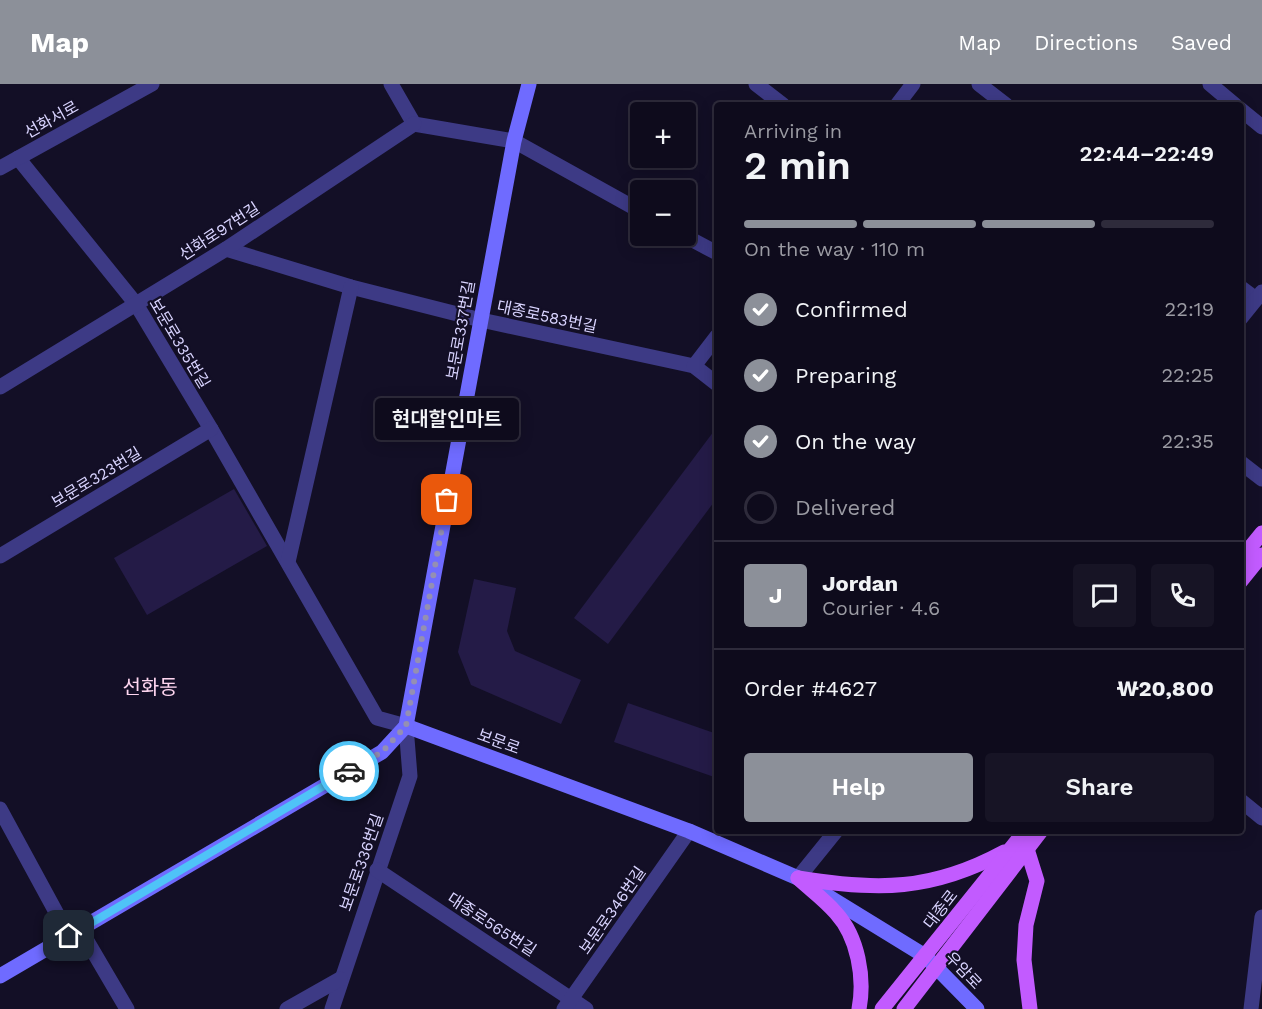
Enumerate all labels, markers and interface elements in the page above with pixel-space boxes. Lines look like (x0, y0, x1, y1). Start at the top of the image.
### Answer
text: Map (30, 26, 89, 59)
text: Map (958, 30, 1001, 55)
text: Directions (1034, 30, 1138, 55)
text: Saved (1171, 30, 1232, 55)
street label: 선화서로 (21, 97, 82, 142)
map controls (630, 102, 696, 246)
button: + (630, 102, 696, 168)
text: Arriving in (744, 119, 842, 143)
text: 22:44–22:49 (1079, 141, 1214, 166)
text: 2 min (744, 143, 851, 188)
button: − (630, 180, 696, 246)
street label: 선화로97번길 (175, 198, 263, 264)
text: On the way · 110 m (744, 237, 925, 261)
street label: 보문로337번길 (442, 279, 479, 381)
icon: check (744, 293, 777, 326)
street label: 보문로335번길 (145, 295, 214, 392)
street label: 대종로583번길 (495, 297, 599, 336)
text: Confirmed (795, 297, 908, 322)
text: 22:19 (1165, 297, 1214, 321)
icon: check (744, 359, 777, 392)
text: Preparing (795, 363, 896, 388)
text: 22:25 (1161, 363, 1214, 387)
callout: 현대할인마트 (375, 398, 519, 440)
text: 현대할인마트 (392, 407, 502, 431)
icon: check (744, 425, 777, 458)
text: On the way (795, 429, 916, 454)
text: 22:35 (1161, 429, 1214, 453)
street label: 보문로323번길 (48, 443, 145, 512)
pin (421, 474, 472, 525)
icon: bag (430, 483, 463, 516)
text: Delivered (795, 495, 895, 520)
button: chat (1073, 564, 1136, 627)
button: phone (1151, 564, 1214, 627)
text: Jordan (822, 571, 898, 596)
text: J (769, 583, 782, 608)
text: Courier · 4.6 (822, 596, 940, 620)
district label: 선화동 (122, 675, 178, 699)
text: Order #4627 (744, 676, 877, 701)
text: ₩20,800 (1116, 676, 1214, 701)
street label: 보문로 (475, 725, 523, 758)
courier (319, 741, 379, 801)
button: Help (744, 753, 973, 822)
button: Share (985, 753, 1214, 822)
icon: car (333, 755, 366, 788)
street label: 보문로336번길 (336, 811, 387, 913)
street label: 보문로346번길 (575, 863, 650, 958)
street label: 대종로 (919, 886, 962, 933)
street label: 대종로565번길 (444, 889, 540, 960)
pin (43, 910, 94, 961)
icon: home (52, 919, 85, 952)
street label: 우암로 (941, 948, 986, 993)

